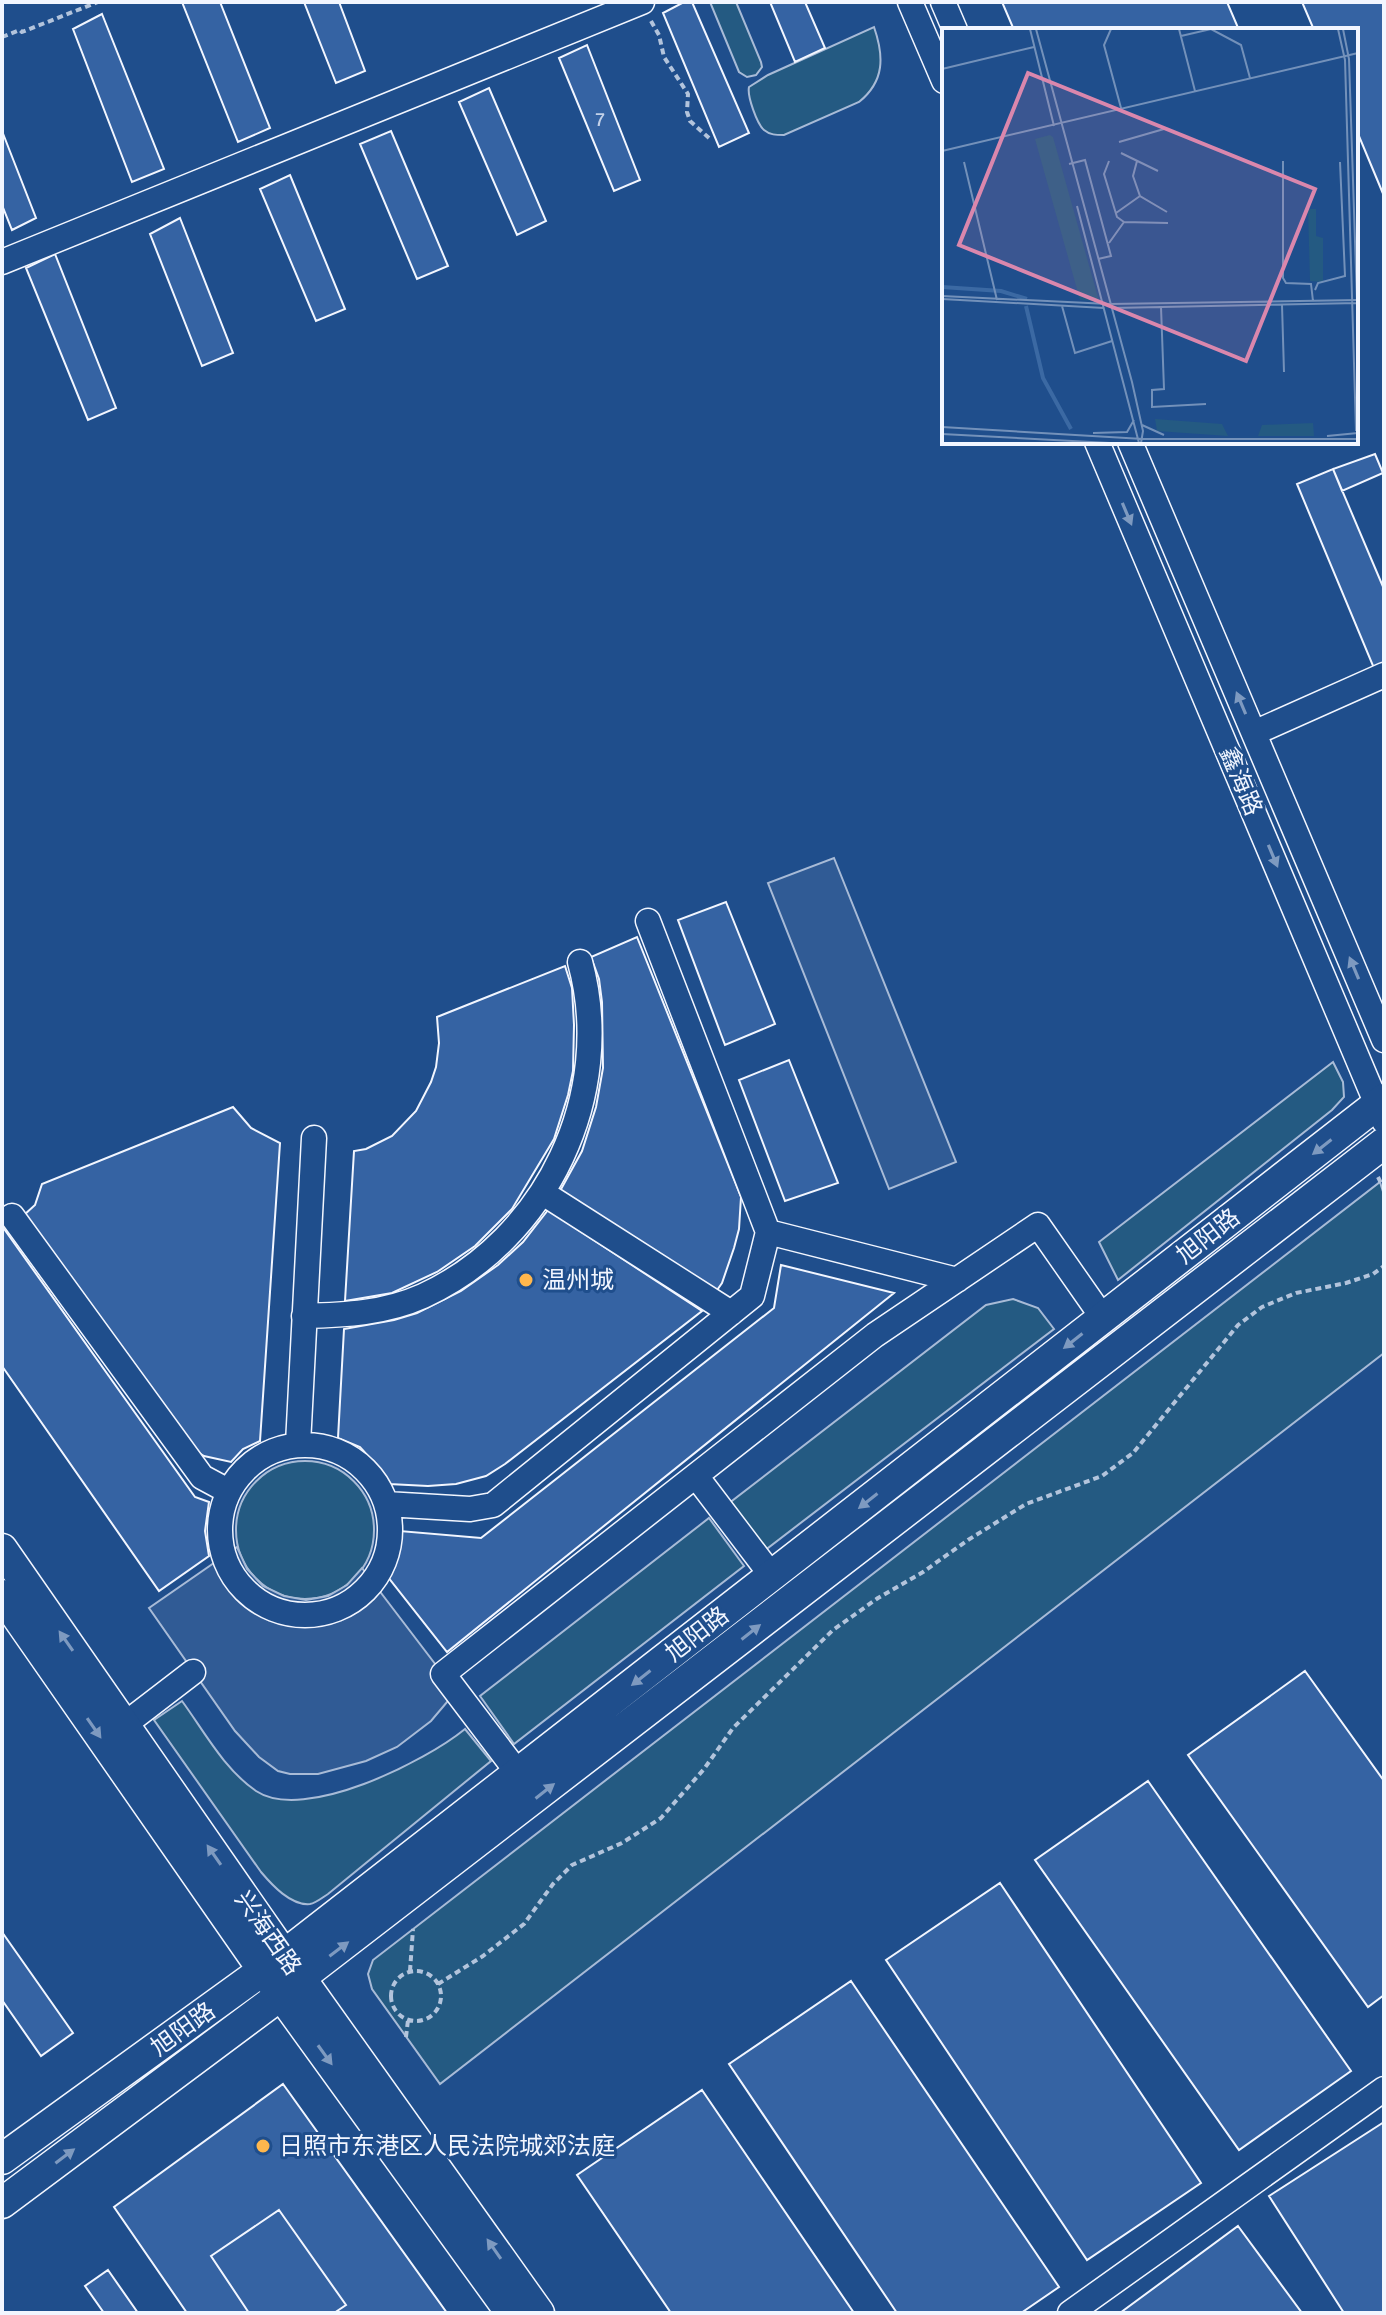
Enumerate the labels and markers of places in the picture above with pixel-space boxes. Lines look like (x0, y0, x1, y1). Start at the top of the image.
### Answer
place label: 温州城 (542, 1265, 614, 1295)
marker: 温州城 (517, 1271, 535, 1289)
place label: 日照市东港区人民法院城郊法庭 (279, 2131, 615, 2161)
marker: 日照市东港区人民法院城郊法庭 (254, 2137, 272, 2155)

